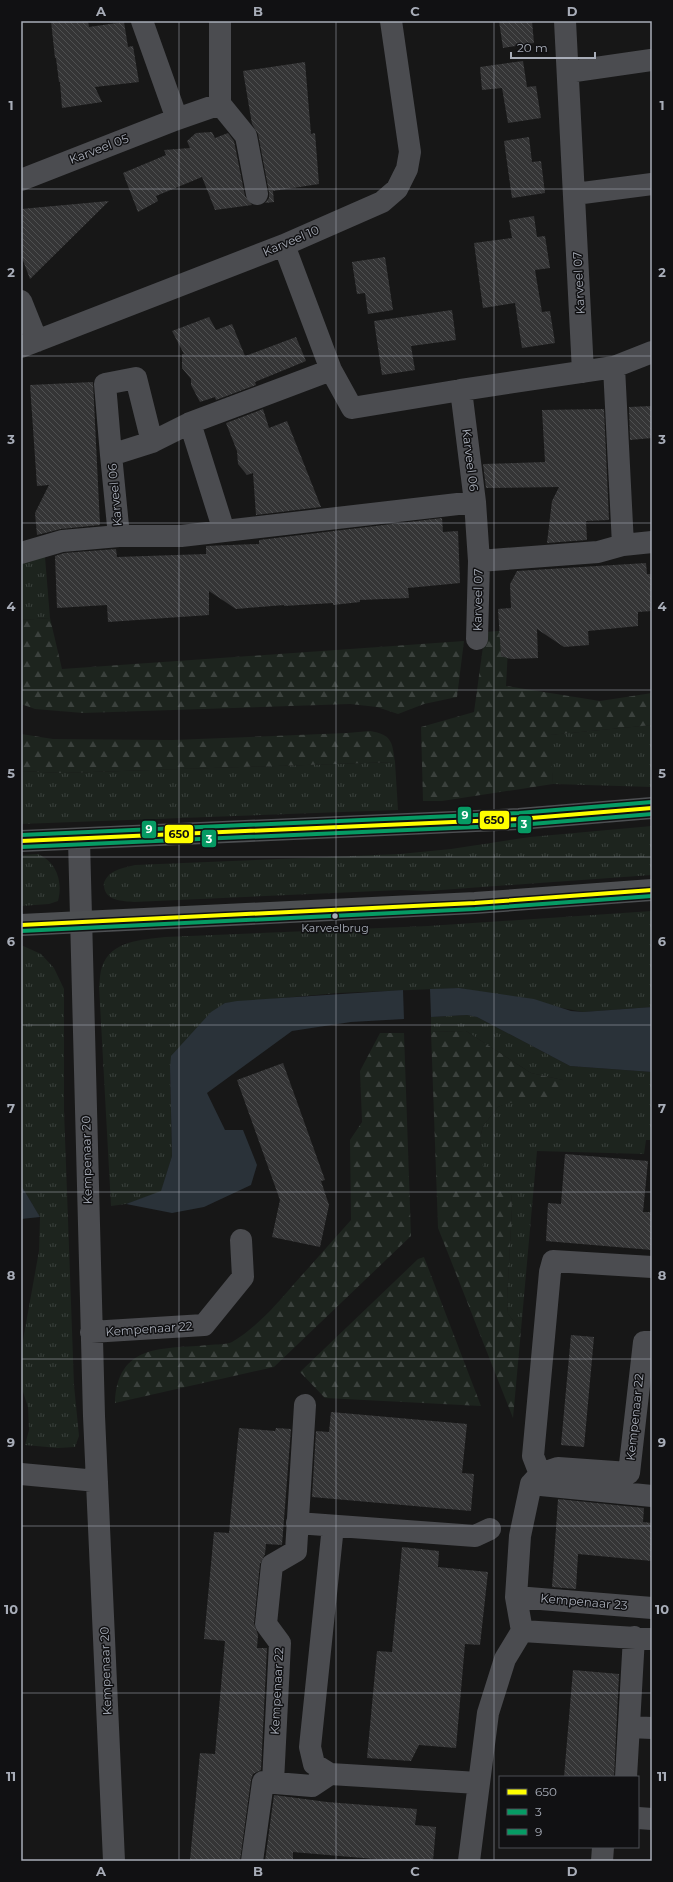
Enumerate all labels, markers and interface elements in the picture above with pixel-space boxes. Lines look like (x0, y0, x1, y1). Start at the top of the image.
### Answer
text: A (95, 3, 107, 19)
text: B (253, 3, 263, 19)
text: C (410, 3, 420, 19)
text: D (567, 3, 578, 19)
scale bar (511, 34, 595, 60)
text: 20 m (517, 40, 548, 55)
text: 1 (8, 97, 14, 113)
text: 1 (659, 97, 665, 113)
street label: Karveel 05 (67, 130, 131, 167)
street label: Karveel 10 (260, 222, 321, 259)
street label: Karveel 07 (569, 251, 588, 315)
text: 2 (7, 264, 15, 280)
text: 2 (658, 264, 666, 280)
street label: Karveel 06 (459, 428, 482, 492)
text: 3 (6, 431, 15, 447)
text: 3 (657, 431, 666, 447)
street label: Karveel 06 (104, 463, 125, 527)
street label: Karveel 07 (469, 569, 486, 631)
text: 4 (7, 598, 16, 614)
text: 4 (658, 598, 667, 614)
text: 5 (7, 765, 15, 781)
text: 5 (658, 765, 666, 781)
line badge: 9 (457, 806, 472, 825)
text: 9 (461, 808, 469, 822)
line badge: 650 (479, 810, 510, 830)
text: 650 (483, 813, 505, 827)
line badge: 3 (517, 815, 532, 834)
text: 3 (520, 817, 528, 831)
line badge: 9 (141, 820, 157, 839)
text: 9 (145, 822, 153, 836)
line badge: 650 (164, 824, 194, 844)
text: 650 (168, 827, 190, 841)
line badge: 3 (201, 829, 217, 848)
text: 3 (205, 832, 213, 846)
marker: Karveelbrug (330, 911, 340, 921)
place label: Karveelbrug (301, 921, 369, 935)
text: 6 (7, 933, 16, 949)
text: 6 (658, 933, 667, 949)
text: 7 (7, 1100, 15, 1116)
text: 7 (658, 1100, 666, 1116)
street label: Kempenaar 20 (78, 1116, 95, 1204)
text: 8 (7, 1267, 16, 1283)
text: 8 (658, 1267, 667, 1283)
street label: Kempenaar 22 (105, 1318, 193, 1339)
street label: Kempenaar 22 (622, 1372, 647, 1461)
text: 9 (7, 1434, 15, 1450)
text: 9 (658, 1434, 666, 1450)
street label: Kempenaar 23 (540, 1590, 628, 1613)
text: 10 (4, 1601, 18, 1617)
text: 10 (655, 1601, 669, 1617)
street label: Kempenaar 20 (96, 1626, 115, 1716)
street label: Kempenaar 22 (267, 1647, 286, 1735)
text: 11 (6, 1768, 16, 1784)
text: 11 (657, 1768, 667, 1784)
legend (499, 1776, 639, 1848)
text: 650 (535, 1784, 557, 1799)
text: 3 (535, 1804, 542, 1819)
text: 9 (535, 1824, 542, 1839)
text: A (95, 1863, 107, 1879)
text: B (253, 1863, 263, 1879)
text: C (410, 1863, 420, 1879)
text: D (567, 1863, 578, 1879)

